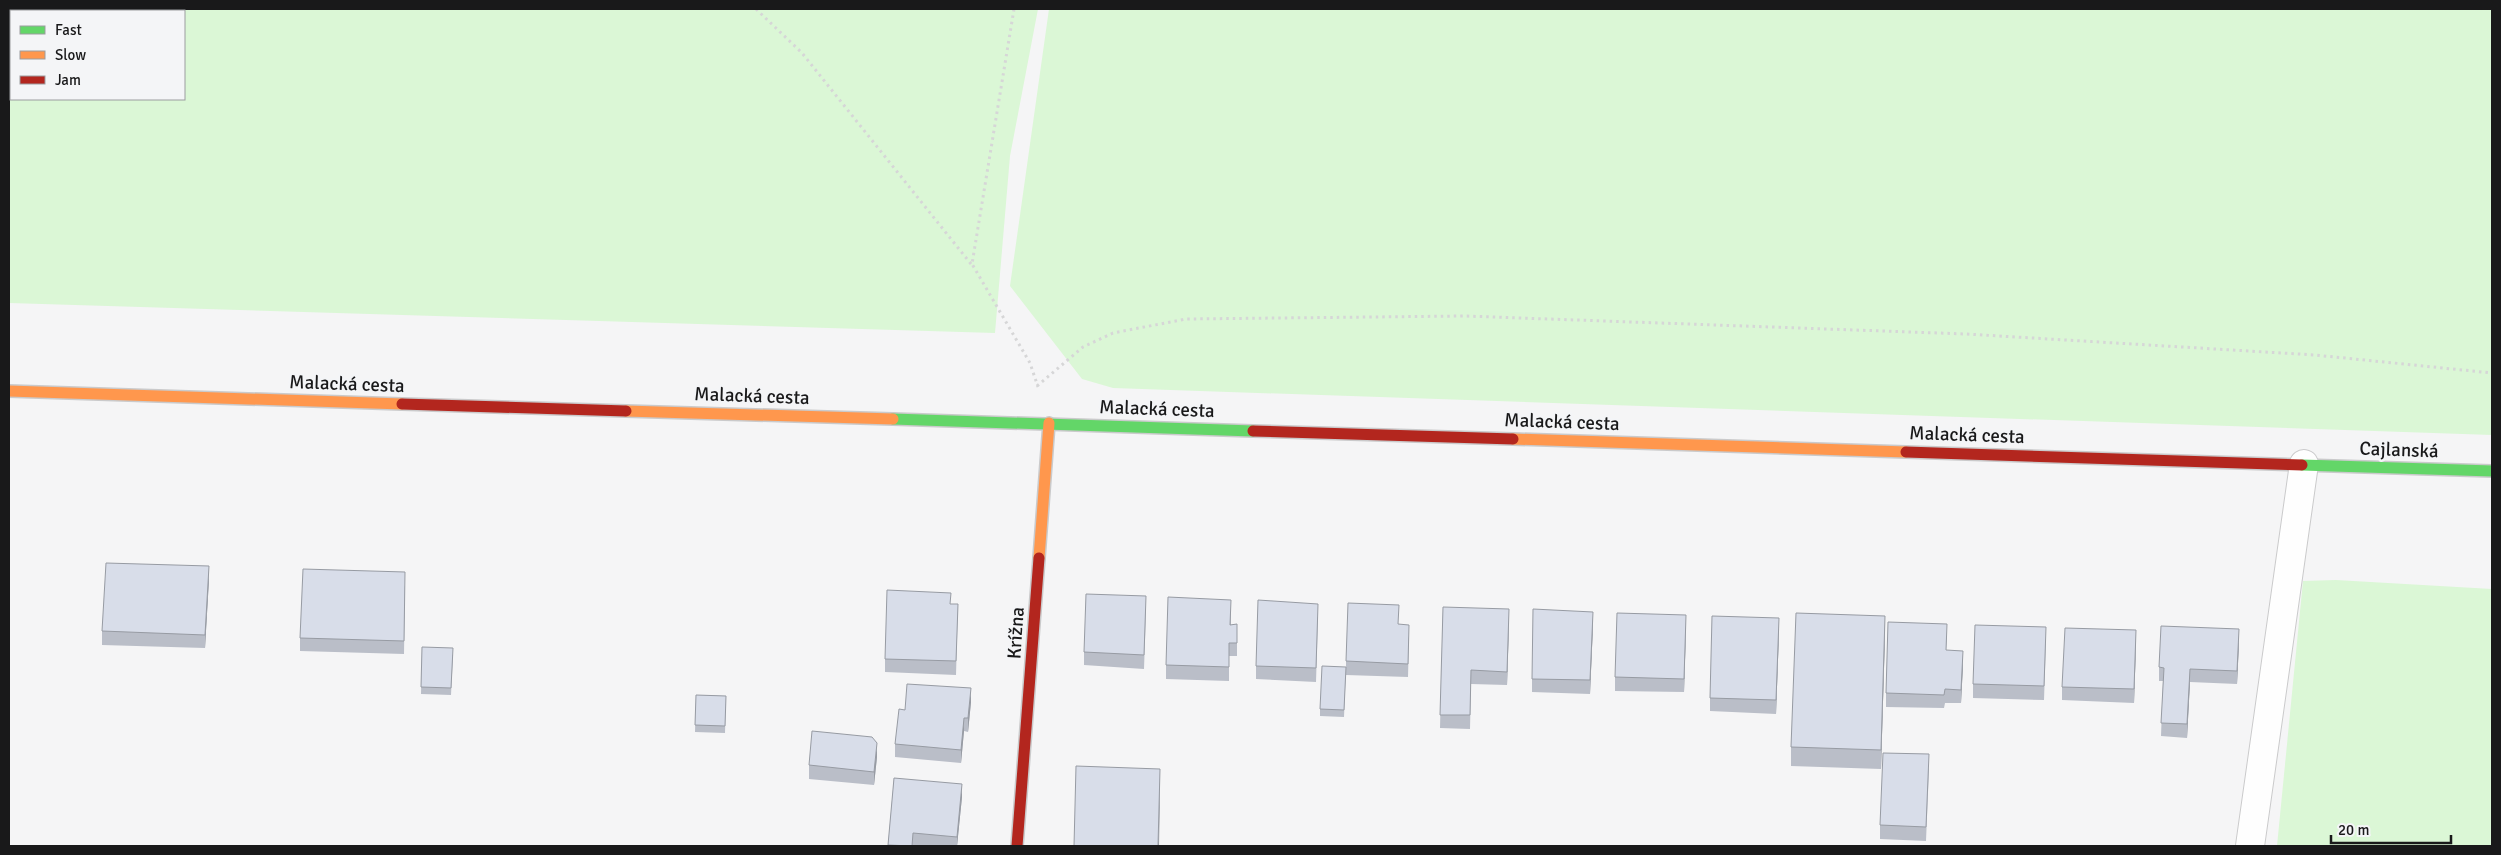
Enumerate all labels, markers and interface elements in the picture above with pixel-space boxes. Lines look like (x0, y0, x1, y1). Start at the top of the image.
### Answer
legend (10, 10, 185, 100)
text: Fast (55, 21, 82, 39)
text: Slow (55, 46, 86, 64)
text: Jam (55, 71, 81, 89)
street label: Malacká cesta (289, 370, 405, 398)
street label: Malacká cesta (694, 382, 810, 410)
street label: Malacká cesta (1099, 395, 1215, 423)
street label: Malacká cesta (1504, 408, 1620, 436)
street label: Malacká cesta (1909, 421, 2025, 449)
street label: Cajlanská (2359, 437, 2439, 463)
street label: Krížna (1002, 606, 1030, 660)
scale bar (2331, 812, 2451, 844)
text: 20 m (2338, 821, 2369, 839)

